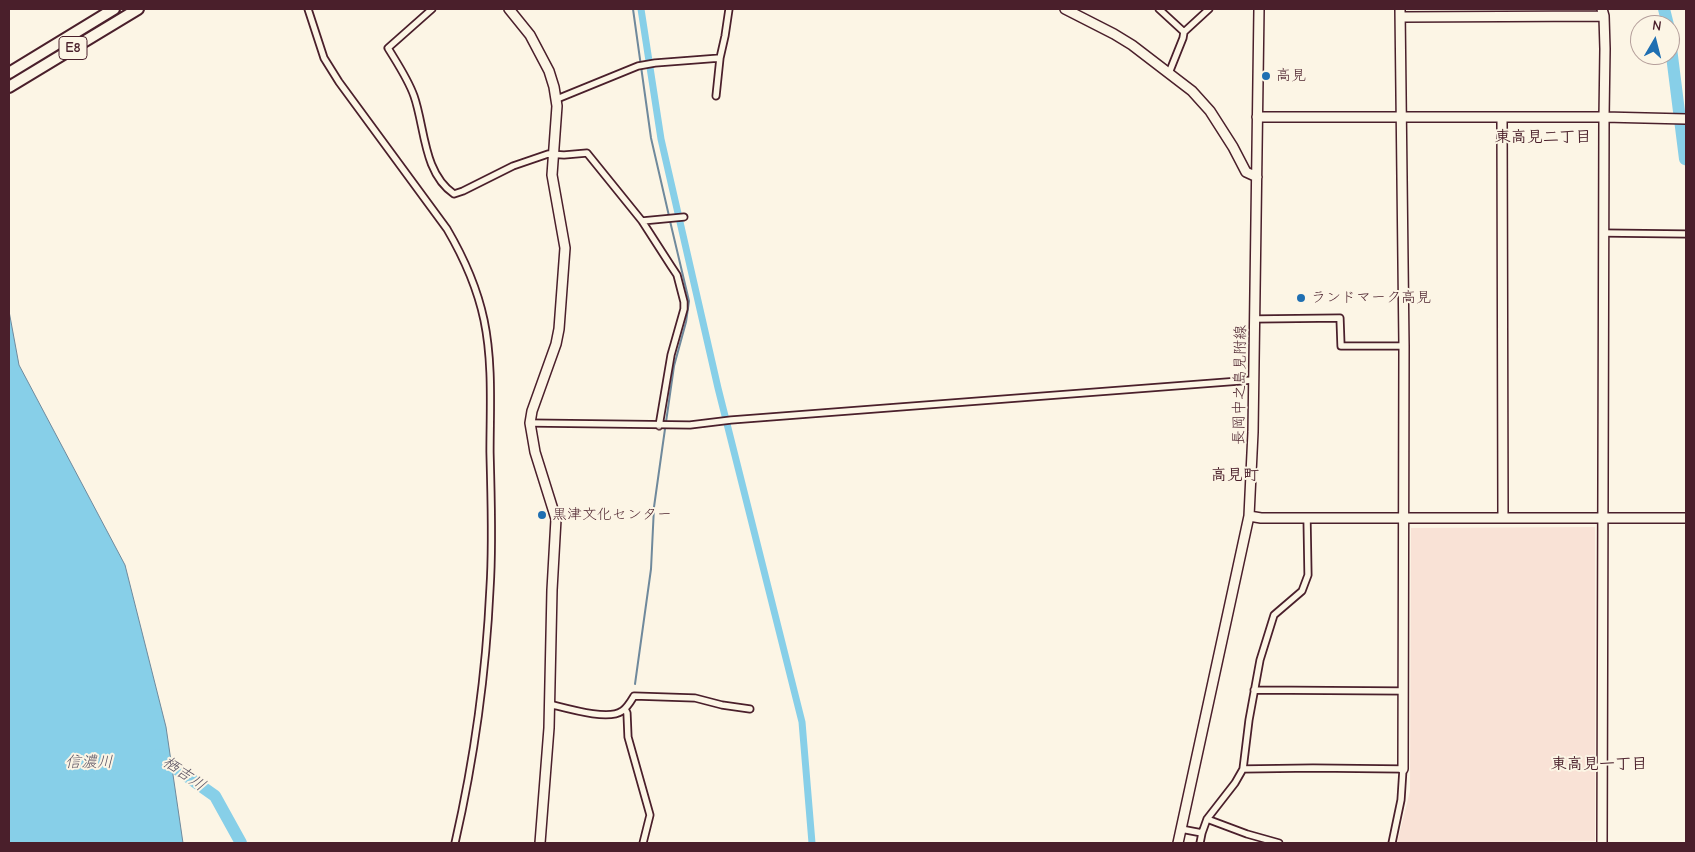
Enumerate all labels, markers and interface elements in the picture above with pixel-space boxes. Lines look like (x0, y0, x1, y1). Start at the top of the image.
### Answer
north arrow (1630, 15, 1680, 65)
text: N (1651, 17, 1663, 35)
road number: E8 (59, 36, 87, 59)
place label: 高見 (1276, 67, 1306, 85)
marker: 高見 (1260, 70, 1272, 82)
district label: 東高見二丁目 (1495, 127, 1591, 147)
place label: ランドマーク高見 (1311, 289, 1431, 307)
marker: ランドマーク高見 (1295, 292, 1307, 304)
street label: 長岡中之島見附線 (1230, 325, 1250, 445)
district label: 高見町 (1211, 465, 1259, 485)
place label: 黒津文化センター (552, 506, 672, 524)
marker: 黒津文化センター (536, 509, 548, 521)
water label: 信濃川 (65, 752, 113, 772)
water label: 栖吉川 (159, 752, 209, 796)
district label: 東高見一丁目 (1551, 754, 1647, 774)

